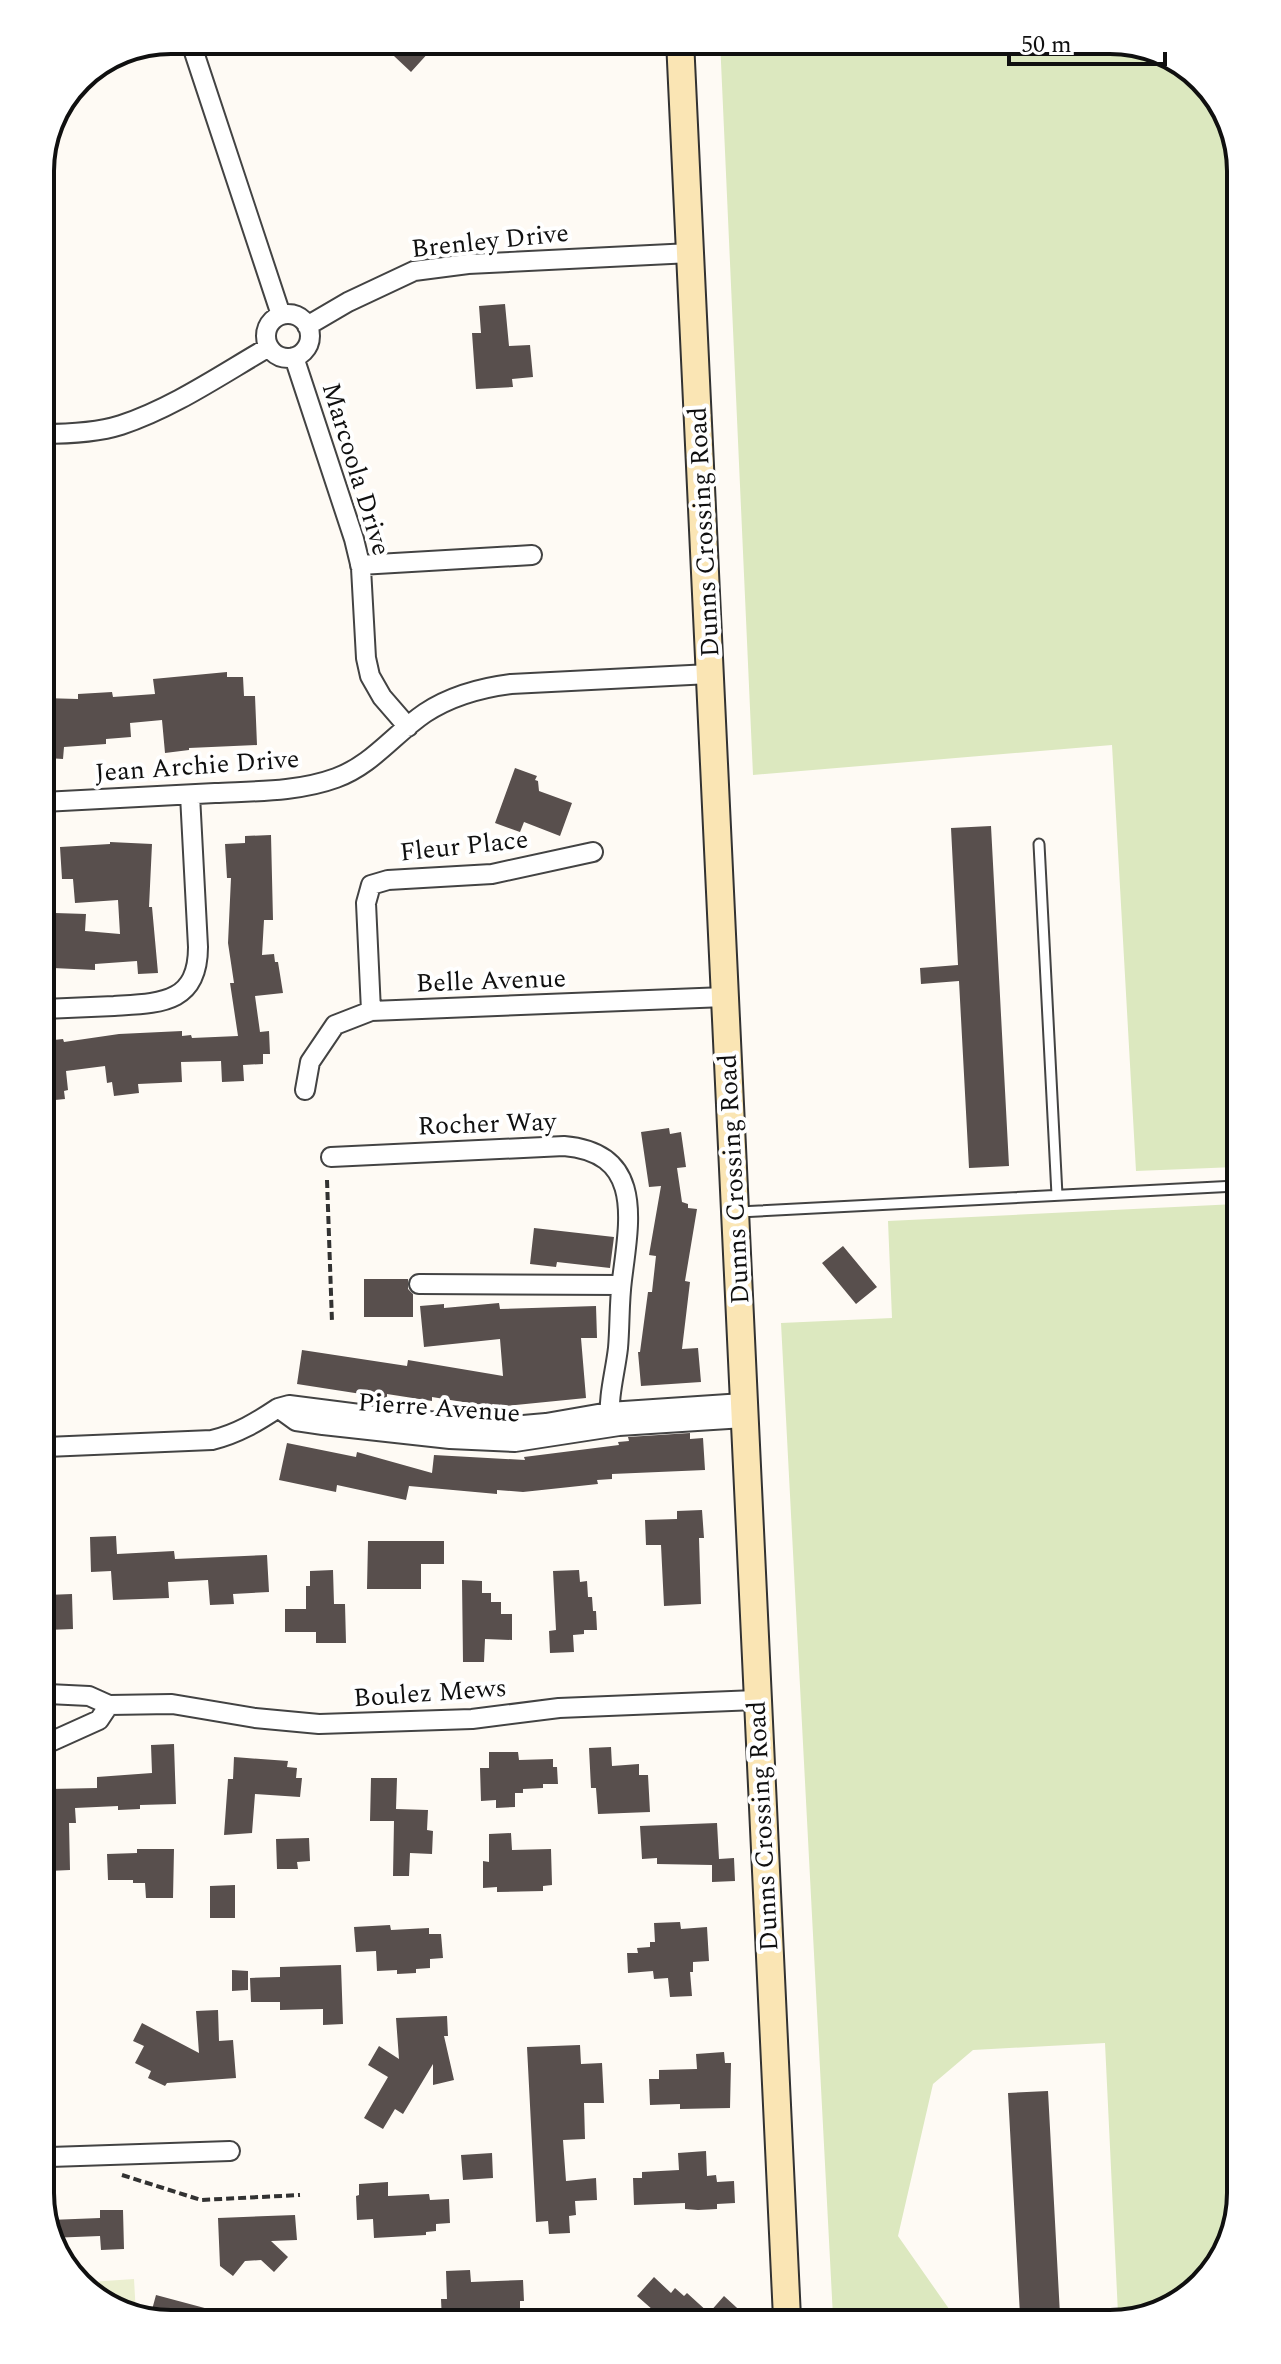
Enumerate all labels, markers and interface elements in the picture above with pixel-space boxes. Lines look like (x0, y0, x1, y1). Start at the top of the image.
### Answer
scale bar (1009, 16, 1165, 66)
text: 50 m (1021, 27, 1072, 63)
street label: Brenley Drive (409, 213, 571, 269)
street label: Marcoola Drive (311, 377, 401, 561)
street label: Dunns Crossing Road (677, 406, 731, 658)
street label: Jean Archie Drive (93, 739, 301, 793)
street label: Fleur Place (398, 819, 530, 873)
street label: Belle Avenue (415, 958, 567, 1004)
street label: Dunns Crossing Road (707, 1053, 761, 1305)
street label: Rocher Way (417, 1102, 558, 1146)
street label: Pierre Avenue (356, 1382, 522, 1434)
street label: Boulez Mews (352, 1668, 508, 1718)
street label: Dunns Crossing Road (736, 1700, 790, 1952)

